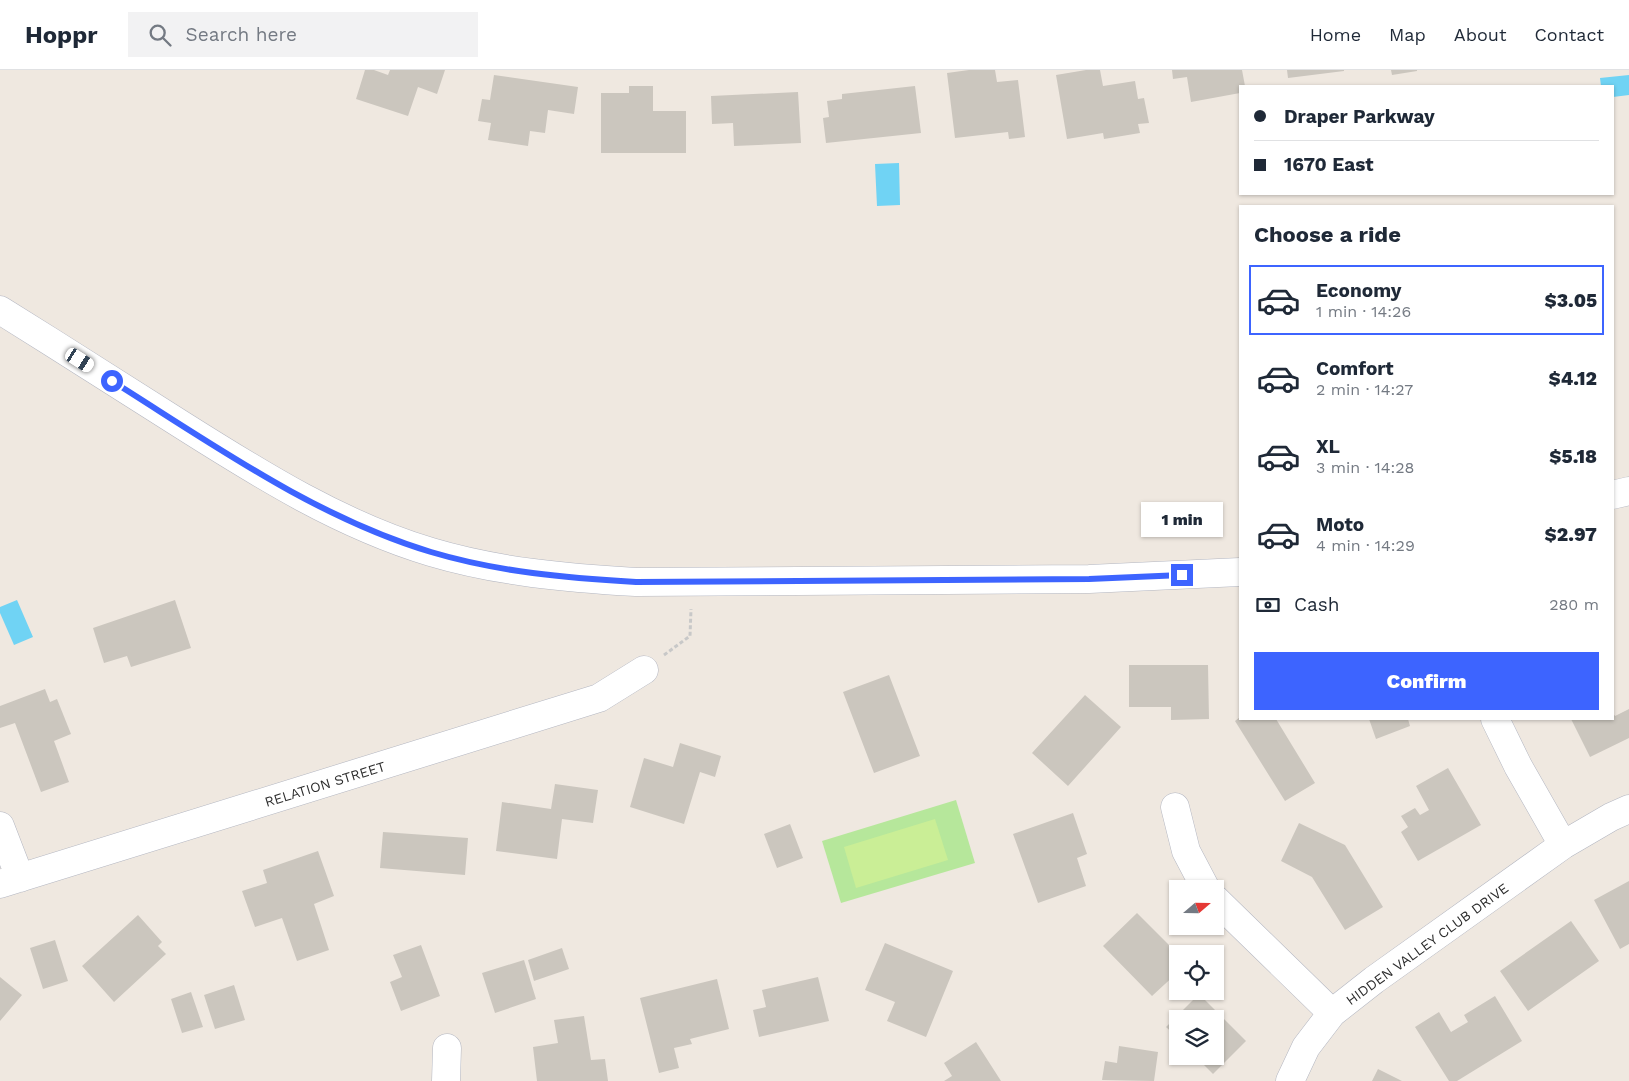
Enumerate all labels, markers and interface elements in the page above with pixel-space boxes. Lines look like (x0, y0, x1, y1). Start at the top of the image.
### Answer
search box (128, 12, 478, 57)
text: Hoppr (25, 21, 98, 49)
icon: search (146, 21, 174, 49)
text: Search here (186, 23, 297, 46)
text: Home (1310, 24, 1361, 45)
text: Map (1389, 24, 1426, 45)
text: About (1454, 24, 1506, 45)
text: Contact (1534, 24, 1604, 45)
text: Draper Parkway (1284, 105, 1435, 128)
text: 1670 East (1284, 153, 1374, 176)
text: Choose a ride (1254, 222, 1401, 247)
icon: car (1256, 278, 1301, 323)
text: Economy (1316, 279, 1401, 302)
text: $3.05 (1544, 289, 1597, 312)
text: 1 min · 14:26 (1316, 302, 1411, 321)
car (63, 346, 96, 374)
icon: car (1256, 356, 1301, 401)
text: Comfort (1316, 357, 1394, 380)
text: $4.12 (1548, 367, 1597, 390)
route start (101, 370, 123, 392)
text: 2 min · 14:27 (1316, 380, 1413, 399)
icon: car (1256, 434, 1301, 479)
text: XL (1316, 435, 1340, 458)
text: $5.18 (1549, 445, 1597, 468)
text: 3 min · 14:28 (1316, 458, 1414, 477)
callout: 1 min (1141, 502, 1223, 538)
text: 1 min (1161, 510, 1203, 529)
icon: car (1256, 512, 1301, 557)
text: Moto (1316, 513, 1364, 536)
text: $2.97 (1545, 523, 1597, 546)
text: 4 min · 14:29 (1316, 536, 1415, 555)
route end (1171, 564, 1193, 586)
icon: cash (1254, 591, 1282, 619)
text: Cash (1294, 593, 1340, 616)
text: 280 m (1549, 595, 1599, 614)
button: Confirm (1254, 652, 1599, 710)
street label: RELATION STREET (263, 758, 388, 810)
north arrow (1169, 880, 1224, 935)
map controls (1169, 880, 1224, 1065)
street label: HIDDEN VALLEY CLUB DRIVE (1343, 880, 1511, 1008)
button: locate (1169, 945, 1224, 1000)
button: layers (1169, 1010, 1224, 1065)

